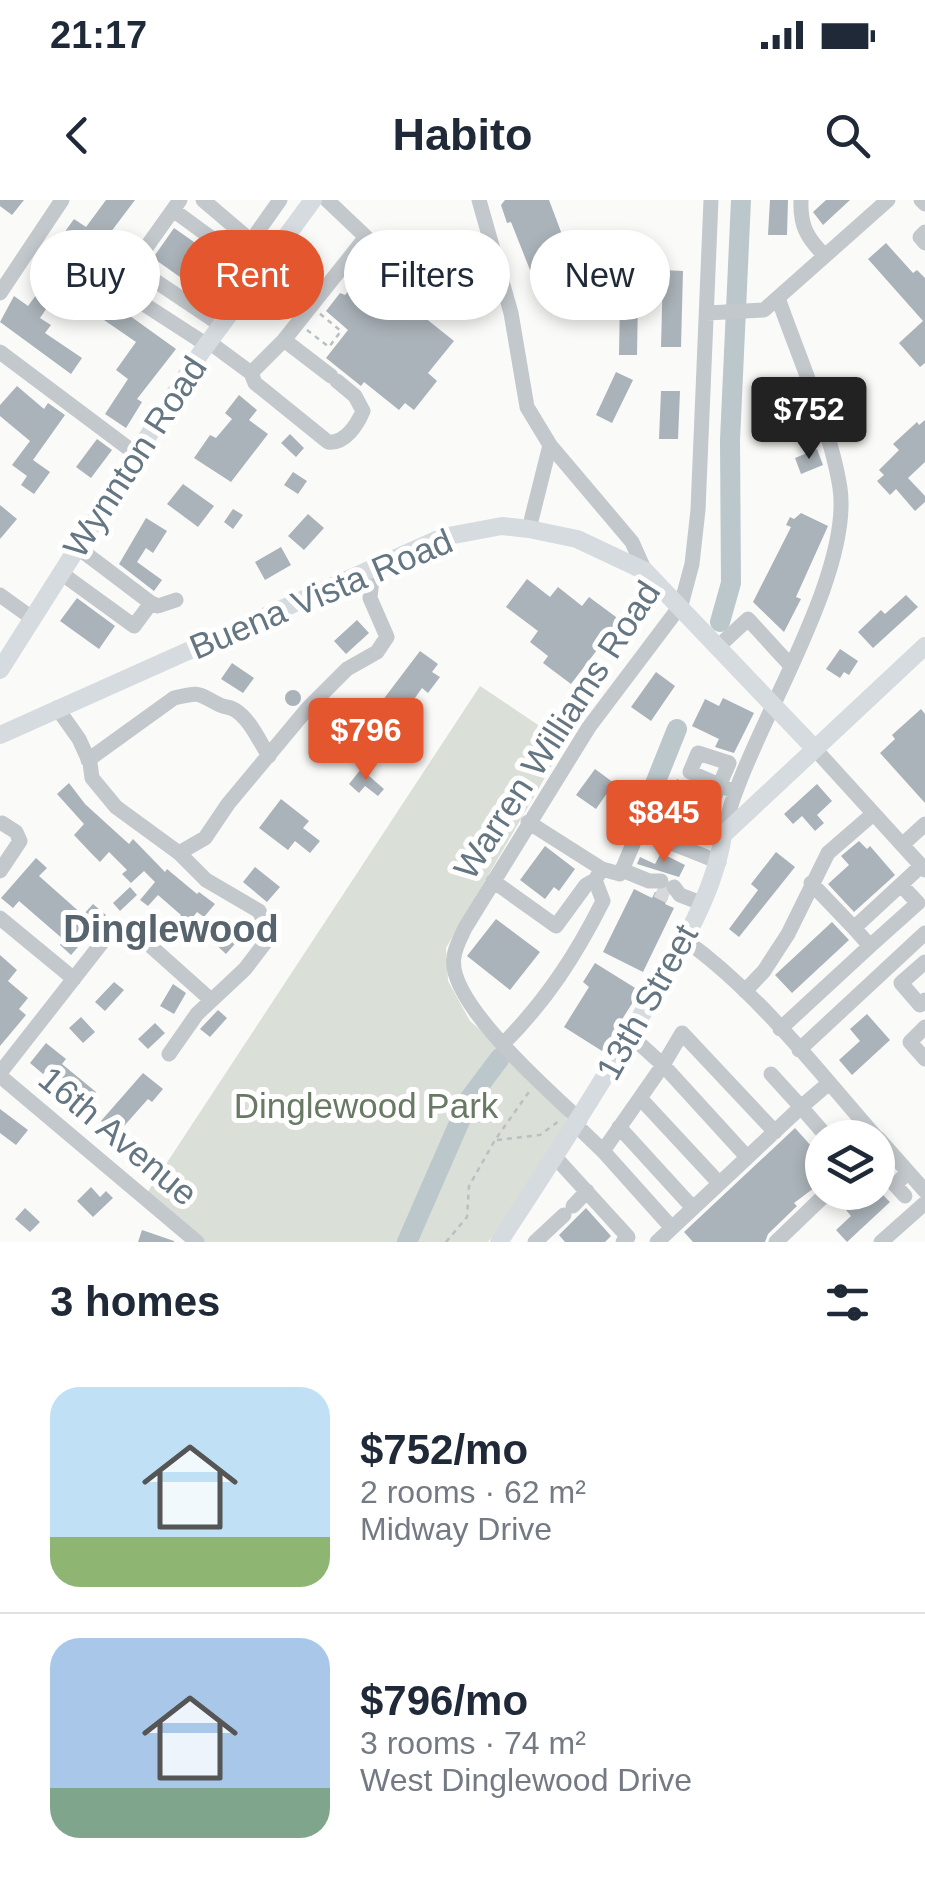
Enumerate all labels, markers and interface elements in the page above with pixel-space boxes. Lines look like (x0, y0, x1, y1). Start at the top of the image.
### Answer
text: 21:17 (50, 14, 147, 56)
icon: back (50, 108, 105, 163)
icon: search (820, 108, 875, 163)
text: Habito (393, 109, 533, 160)
chip: Buy (30, 230, 160, 320)
chip: Rent (180, 230, 324, 320)
chip: Filters (344, 230, 510, 320)
chip: New (530, 230, 670, 320)
street label: Wynnton Road (55, 349, 214, 564)
pin: $752 (750, 377, 868, 462)
text: $752 (773, 391, 845, 427)
street label: Buena Vista Road (184, 521, 458, 666)
street label: Warren Williams Road (446, 574, 667, 886)
pin: $796 (307, 698, 425, 783)
text: $796 (330, 712, 402, 748)
pin: $845 (605, 780, 723, 865)
text: $845 (628, 794, 700, 830)
district label: Dinglewood (63, 908, 279, 950)
street label: 13th Street (588, 917, 705, 1086)
street label: 16th Avenue (31, 1058, 205, 1213)
park label: Dinglewood Park (234, 1086, 499, 1125)
map controls (805, 1120, 895, 1210)
button: layers (805, 1120, 895, 1210)
icon: filters (820, 1275, 875, 1330)
text: 3 homes (50, 1278, 220, 1325)
text: $752/mo (360, 1426, 528, 1473)
icon: home (130, 1427, 250, 1547)
text: 2 rooms · 62 m² (360, 1474, 586, 1510)
text: Midway Drive (360, 1511, 552, 1547)
text: $796/mo (360, 1677, 528, 1724)
icon: home (130, 1678, 250, 1798)
text: 3 rooms · 74 m² (360, 1725, 586, 1761)
text: West Dinglewood Drive (360, 1762, 692, 1798)

